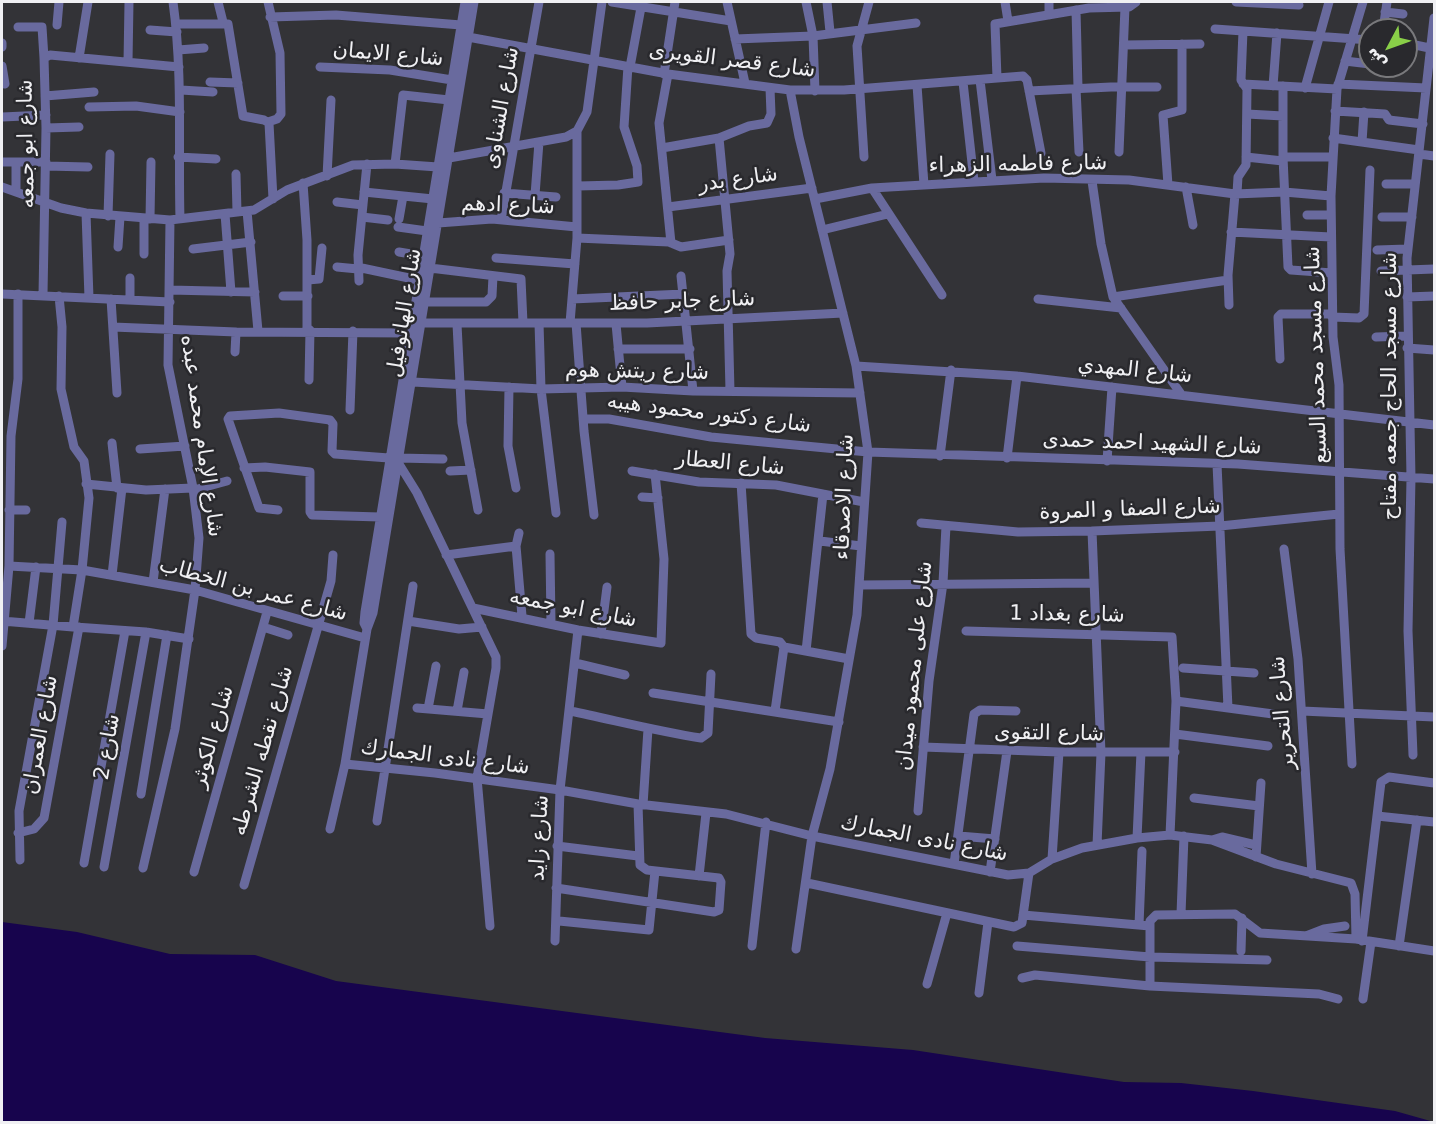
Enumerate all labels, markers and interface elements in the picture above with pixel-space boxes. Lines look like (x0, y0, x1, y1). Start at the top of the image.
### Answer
north arrow (1358, 18, 1418, 78)
street label: شارع الايمان (332, 38, 444, 72)
street label: شارع قصر القويرى (647, 38, 817, 84)
text: ش (1361, 44, 1390, 73)
street label: شارع الشناوى (479, 45, 525, 171)
street label: شارع ابو جمعه (13, 79, 41, 209)
street label: شارع فاطمه الزهراء (928, 151, 1108, 179)
street label: شارع بدر (696, 162, 780, 198)
street label: شارع ادهم (461, 192, 555, 220)
street label: شارع مسجد محمد السبع (1301, 246, 1333, 464)
street label: شارع الهانوفيل (382, 247, 428, 379)
street label: شارع مسجد الحاج جمعه مفتاح (1378, 252, 1404, 520)
street label: شارع جابر حافظ (609, 287, 755, 317)
street label: شارع الإمام محمد عبده (174, 333, 228, 539)
street label: شارع المهدي (1077, 352, 1193, 390)
street label: شارع ريتش هوم (565, 358, 709, 386)
street label: شارع دكتور محمود هيبه (605, 389, 813, 439)
street label: شارع الشهيد احمد حمدى (1042, 428, 1262, 460)
street label: شارع الاصدقاء (830, 433, 860, 561)
street label: شارع العطار (674, 447, 786, 481)
street label: شارع الصفا و المروة (1039, 494, 1221, 526)
street label: شارع عمر بن الخطاب (156, 553, 350, 627)
street label: شارع على محمود ميدان (891, 560, 939, 772)
street label: شارع ابو جمعه (507, 584, 639, 634)
street label: شارع بغداد 1 (1009, 601, 1125, 629)
street label: شارع التحرير (1265, 655, 1301, 771)
street label: شارع نقطه الشرطه (227, 663, 299, 839)
street label: شارع العمران (18, 673, 64, 797)
street label: شارع الكوثر (186, 683, 240, 791)
street label: شارع 2 (90, 712, 126, 782)
street label: شارع التقوى (994, 720, 1104, 748)
street label: شارع نادى الجمارك (359, 735, 531, 781)
street label: شارع زايد (525, 794, 555, 882)
street label: شارع نادى الجمارك (838, 810, 1010, 868)

